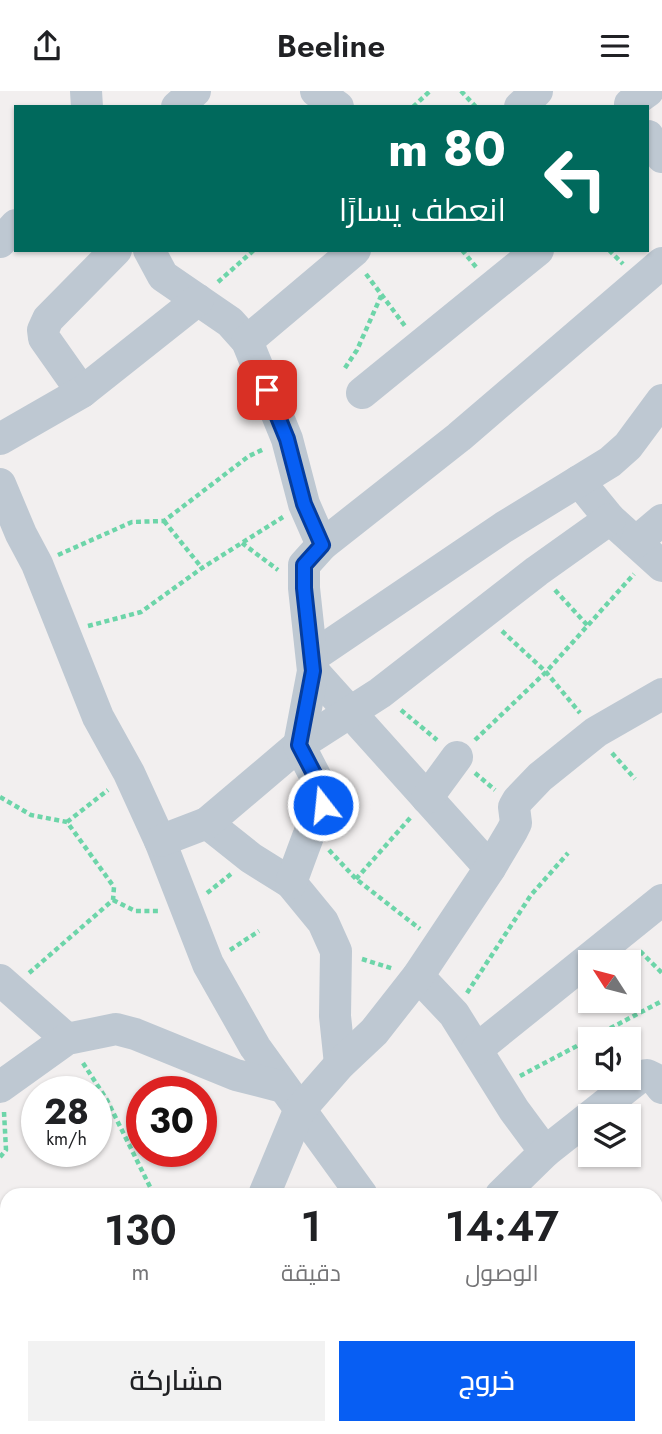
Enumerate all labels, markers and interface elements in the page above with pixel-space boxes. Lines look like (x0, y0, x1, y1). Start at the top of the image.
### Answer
text: Beeline (277, 23, 385, 69)
icon: share (28, 27, 66, 65)
icon: menu (596, 27, 634, 65)
text: 80 m (388, 114, 506, 184)
icon: left (530, 133, 621, 224)
text: انعطف يسارًا (339, 187, 506, 233)
pin (237, 360, 297, 420)
icon: arrive (248, 371, 286, 409)
position arrow (286, 768, 360, 842)
north arrow (578, 950, 640, 1013)
map controls (578, 950, 641, 1167)
button: sound (578, 1027, 641, 1090)
speed limit sign: 30 (126, 1076, 217, 1167)
text: 28 (44, 1087, 89, 1137)
button: layers (578, 1104, 641, 1167)
text: km/h (46, 1126, 87, 1152)
text: 1 (301, 1196, 321, 1257)
text: 14:47 (445, 1196, 559, 1257)
text: 130 (104, 1200, 177, 1261)
text: m (132, 1255, 150, 1289)
text: دقيقة (281, 1256, 341, 1290)
text: الوصول (465, 1256, 539, 1290)
button: مشاركة (28, 1341, 325, 1421)
button: خروج (339, 1341, 635, 1421)

